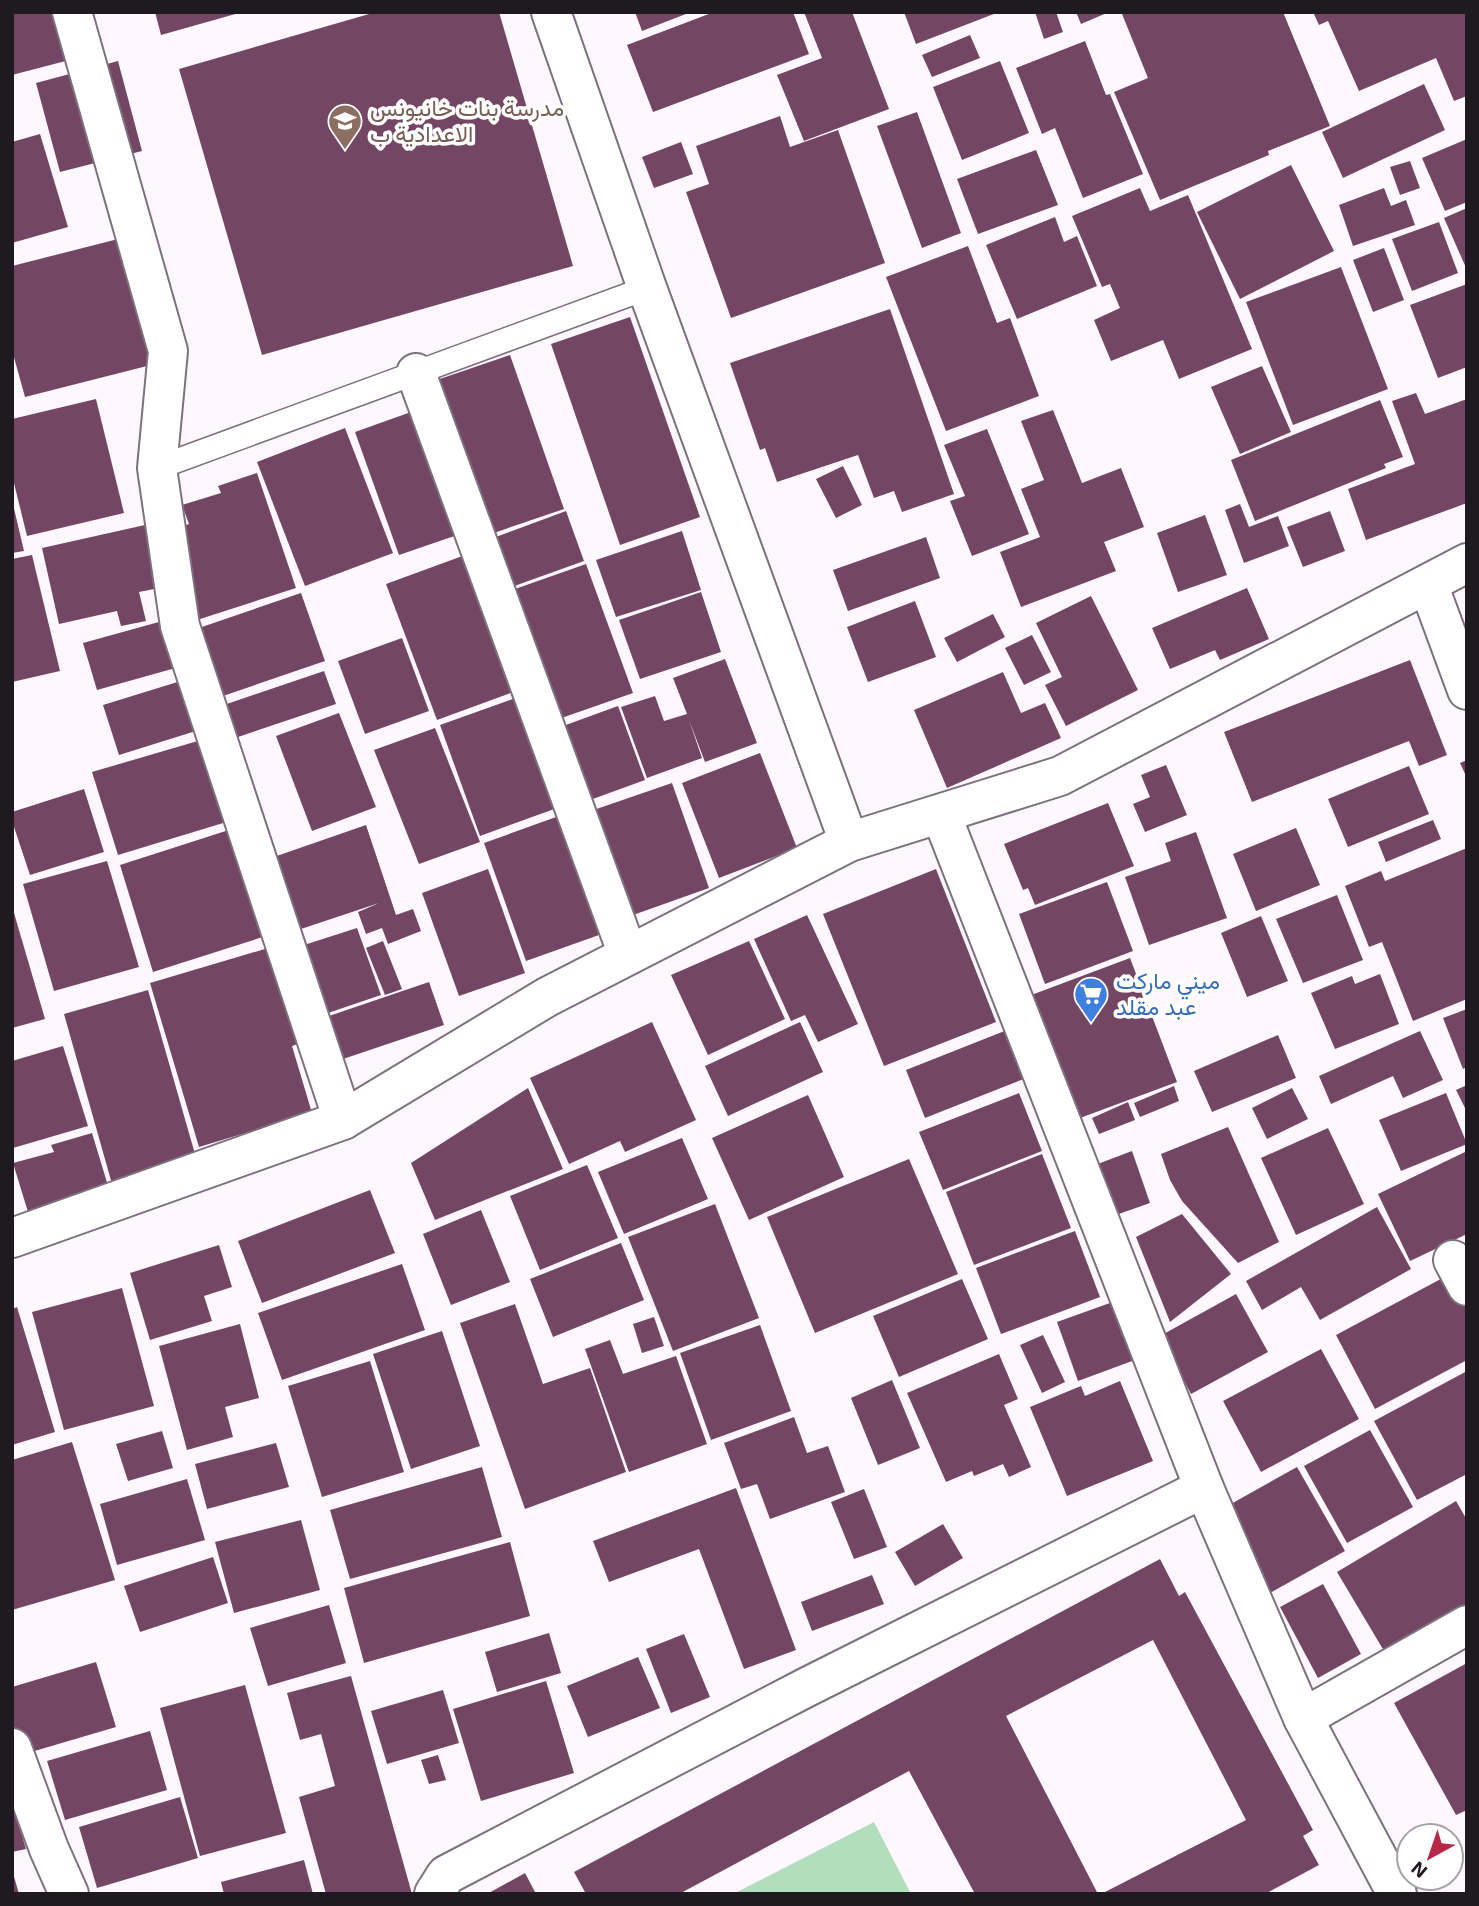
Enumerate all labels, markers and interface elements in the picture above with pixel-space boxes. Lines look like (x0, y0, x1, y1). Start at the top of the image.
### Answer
place label: مدرسة بنات خانيونس الاعدادية ب (370, 93, 564, 147)
school or university icon: مدرسة بنات خانيونس الاعدادية ب (326, 102, 364, 151)
place label: ميني ماركت عبد مقلد (1116, 966, 1220, 1020)
supermarket icon: ميني ماركت عبد مقلد (1072, 975, 1110, 1024)
north arrow (1395, 1822, 1465, 1892)
text: N (1406, 1857, 1431, 1884)

